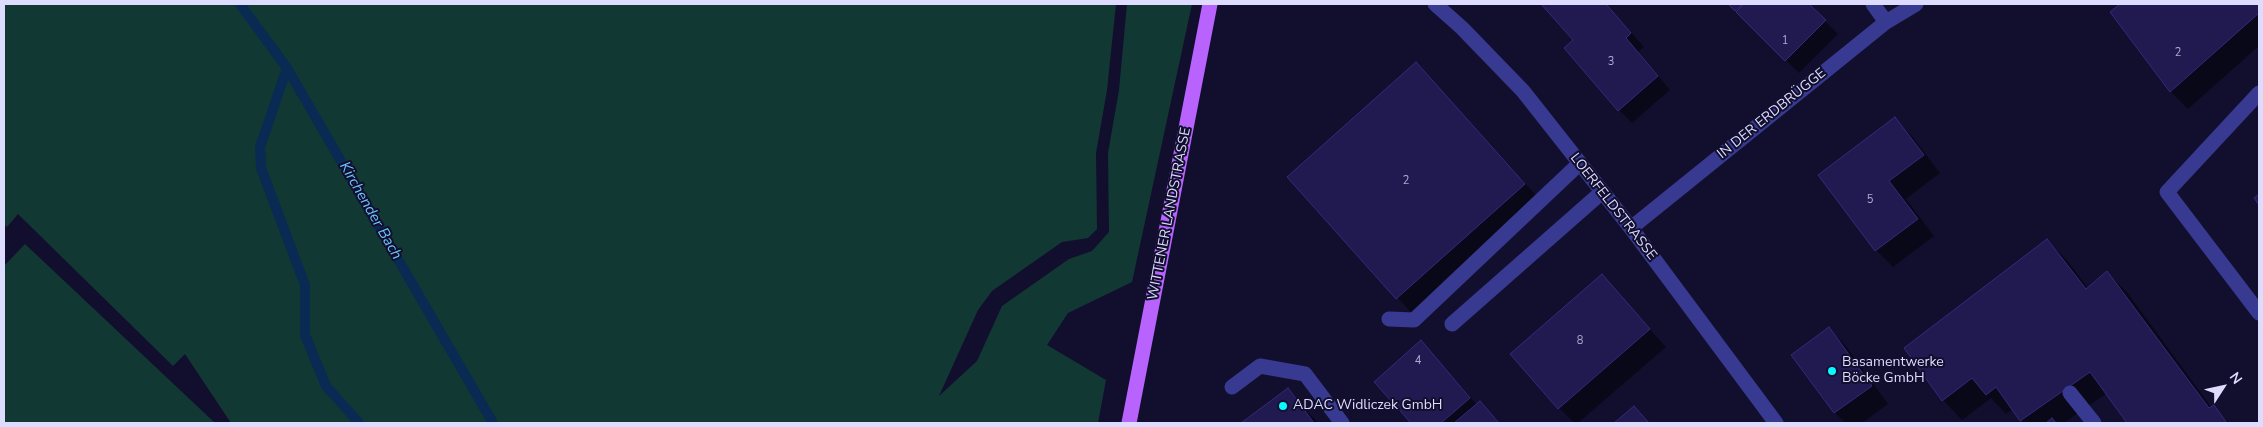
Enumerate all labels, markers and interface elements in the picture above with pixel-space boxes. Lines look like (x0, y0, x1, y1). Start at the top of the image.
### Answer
house number: 1 (1782, 34, 1788, 48)
house number: 2 (2175, 46, 2181, 60)
house number: 3 (1608, 55, 1614, 69)
street label: IN DER ERDBRÜGGE (1714, 65, 1830, 163)
street label: WITTENER LANDSTRASSE (1145, 126, 1195, 302)
street label: LOERFELDSTRASSE (1566, 150, 1660, 264)
water label: Kirchender Bach (335, 159, 405, 263)
house number: 2 (1403, 174, 1409, 188)
house number: 5 (1867, 193, 1873, 207)
house number: 8 (1577, 334, 1583, 348)
house number: 4 (1415, 354, 1421, 368)
place label: Basamentwerke Böcke GmbH (1842, 355, 1944, 388)
north arrow (2198, 362, 2248, 412)
marker: Basamentwerke Böcke GmbH (1826, 365, 1838, 377)
text: N (2225, 368, 2246, 388)
place label: ADAC Widliczek GmbH (1293, 398, 1443, 414)
marker: ADAC Widliczek GmbH (1277, 400, 1289, 412)

